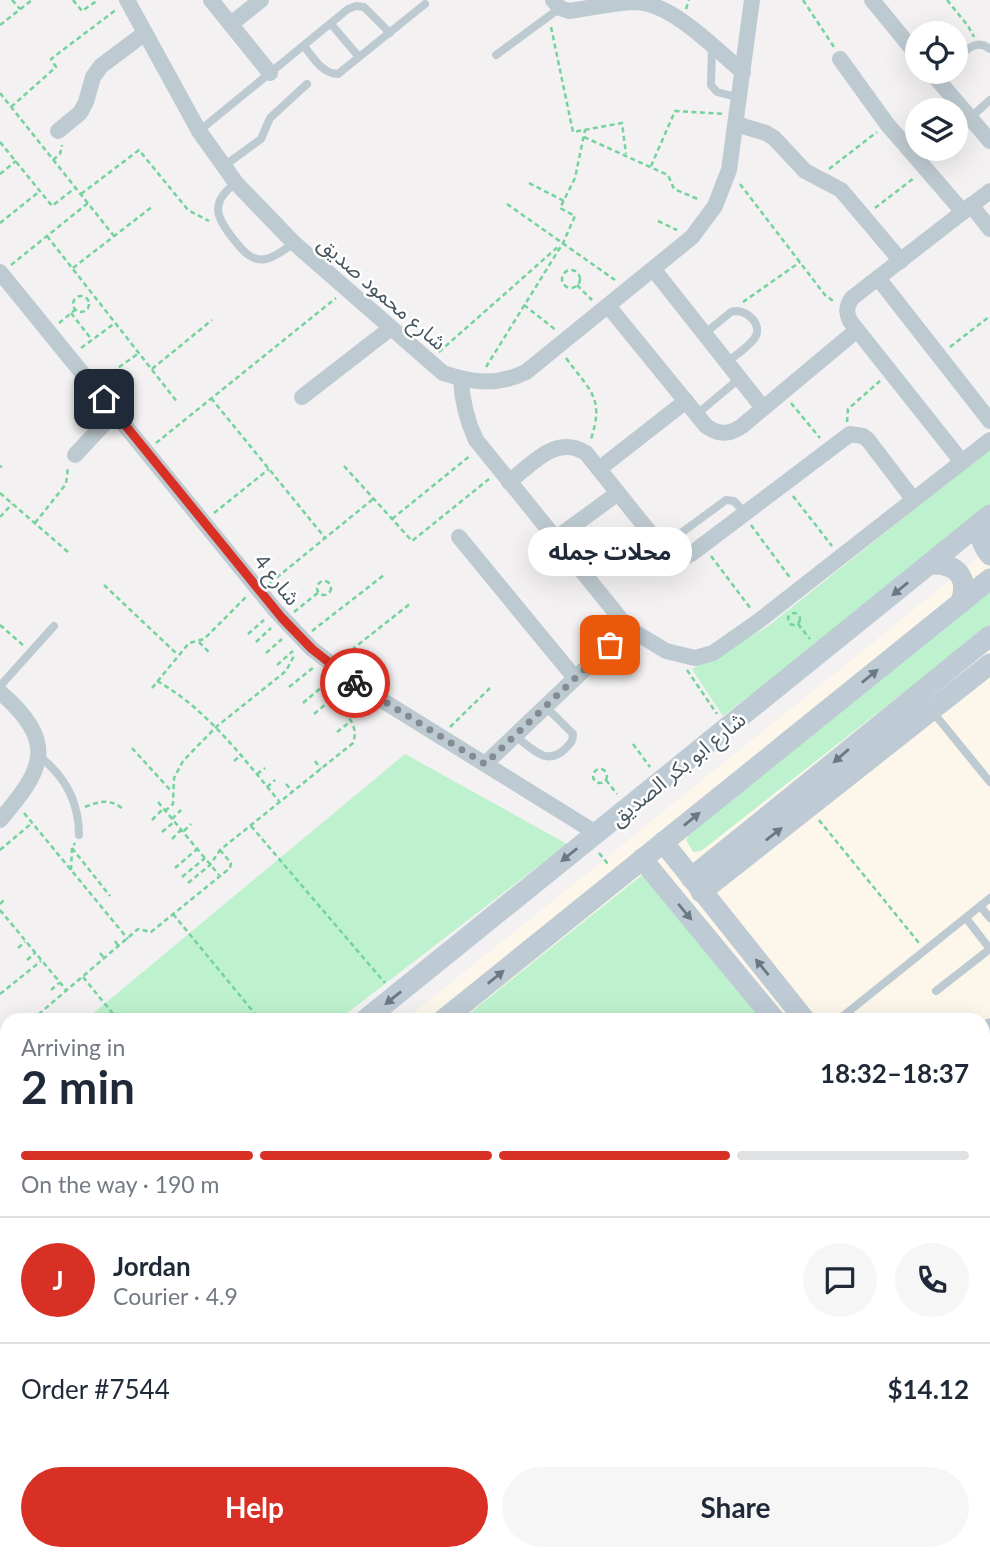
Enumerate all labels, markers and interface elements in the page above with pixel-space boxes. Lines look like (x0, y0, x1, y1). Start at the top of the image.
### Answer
map controls (905, 21, 968, 161)
button: locate (905, 21, 968, 84)
button: layers (905, 98, 968, 161)
street label: شارع محمود صديق (311, 230, 452, 357)
pin (74, 369, 134, 429)
icon: home (85, 380, 123, 418)
callout: محلات جمله (528, 526, 692, 575)
text: محلات جمله (549, 537, 671, 565)
street label: شارع 4 (247, 548, 306, 612)
one-way arrow (891, 582, 909, 597)
pin (580, 615, 640, 675)
icon: bag (591, 626, 629, 664)
courier (320, 648, 390, 718)
icon: bike (336, 664, 374, 702)
one-way arrow (860, 669, 878, 684)
street label: شارع ابو بكر الصديق (604, 706, 752, 833)
one-way arrow (833, 748, 850, 763)
one-way arrow (683, 811, 701, 826)
one-way arrow (765, 828, 783, 842)
one-way arrow (561, 847, 579, 862)
one-way arrow (677, 903, 693, 921)
one-way arrow (755, 959, 770, 977)
one-way arrow (487, 970, 505, 985)
one-way arrow (384, 990, 402, 1005)
text: Arriving in (21, 1033, 125, 1061)
text: 18:32–18:37 (820, 1057, 969, 1089)
text: 2 min (21, 1059, 135, 1114)
text: On the way · 190 m (21, 1170, 220, 1198)
button: chat (803, 1243, 877, 1317)
button: phone (895, 1243, 969, 1317)
text: Jordan (113, 1250, 191, 1282)
text: J (52, 1264, 64, 1296)
text: Courier · 4.9 (113, 1282, 238, 1310)
text: Order #7544 (21, 1373, 170, 1405)
text: $14.12 (887, 1373, 969, 1405)
button: Help (21, 1467, 488, 1547)
button: Share (502, 1467, 969, 1547)

